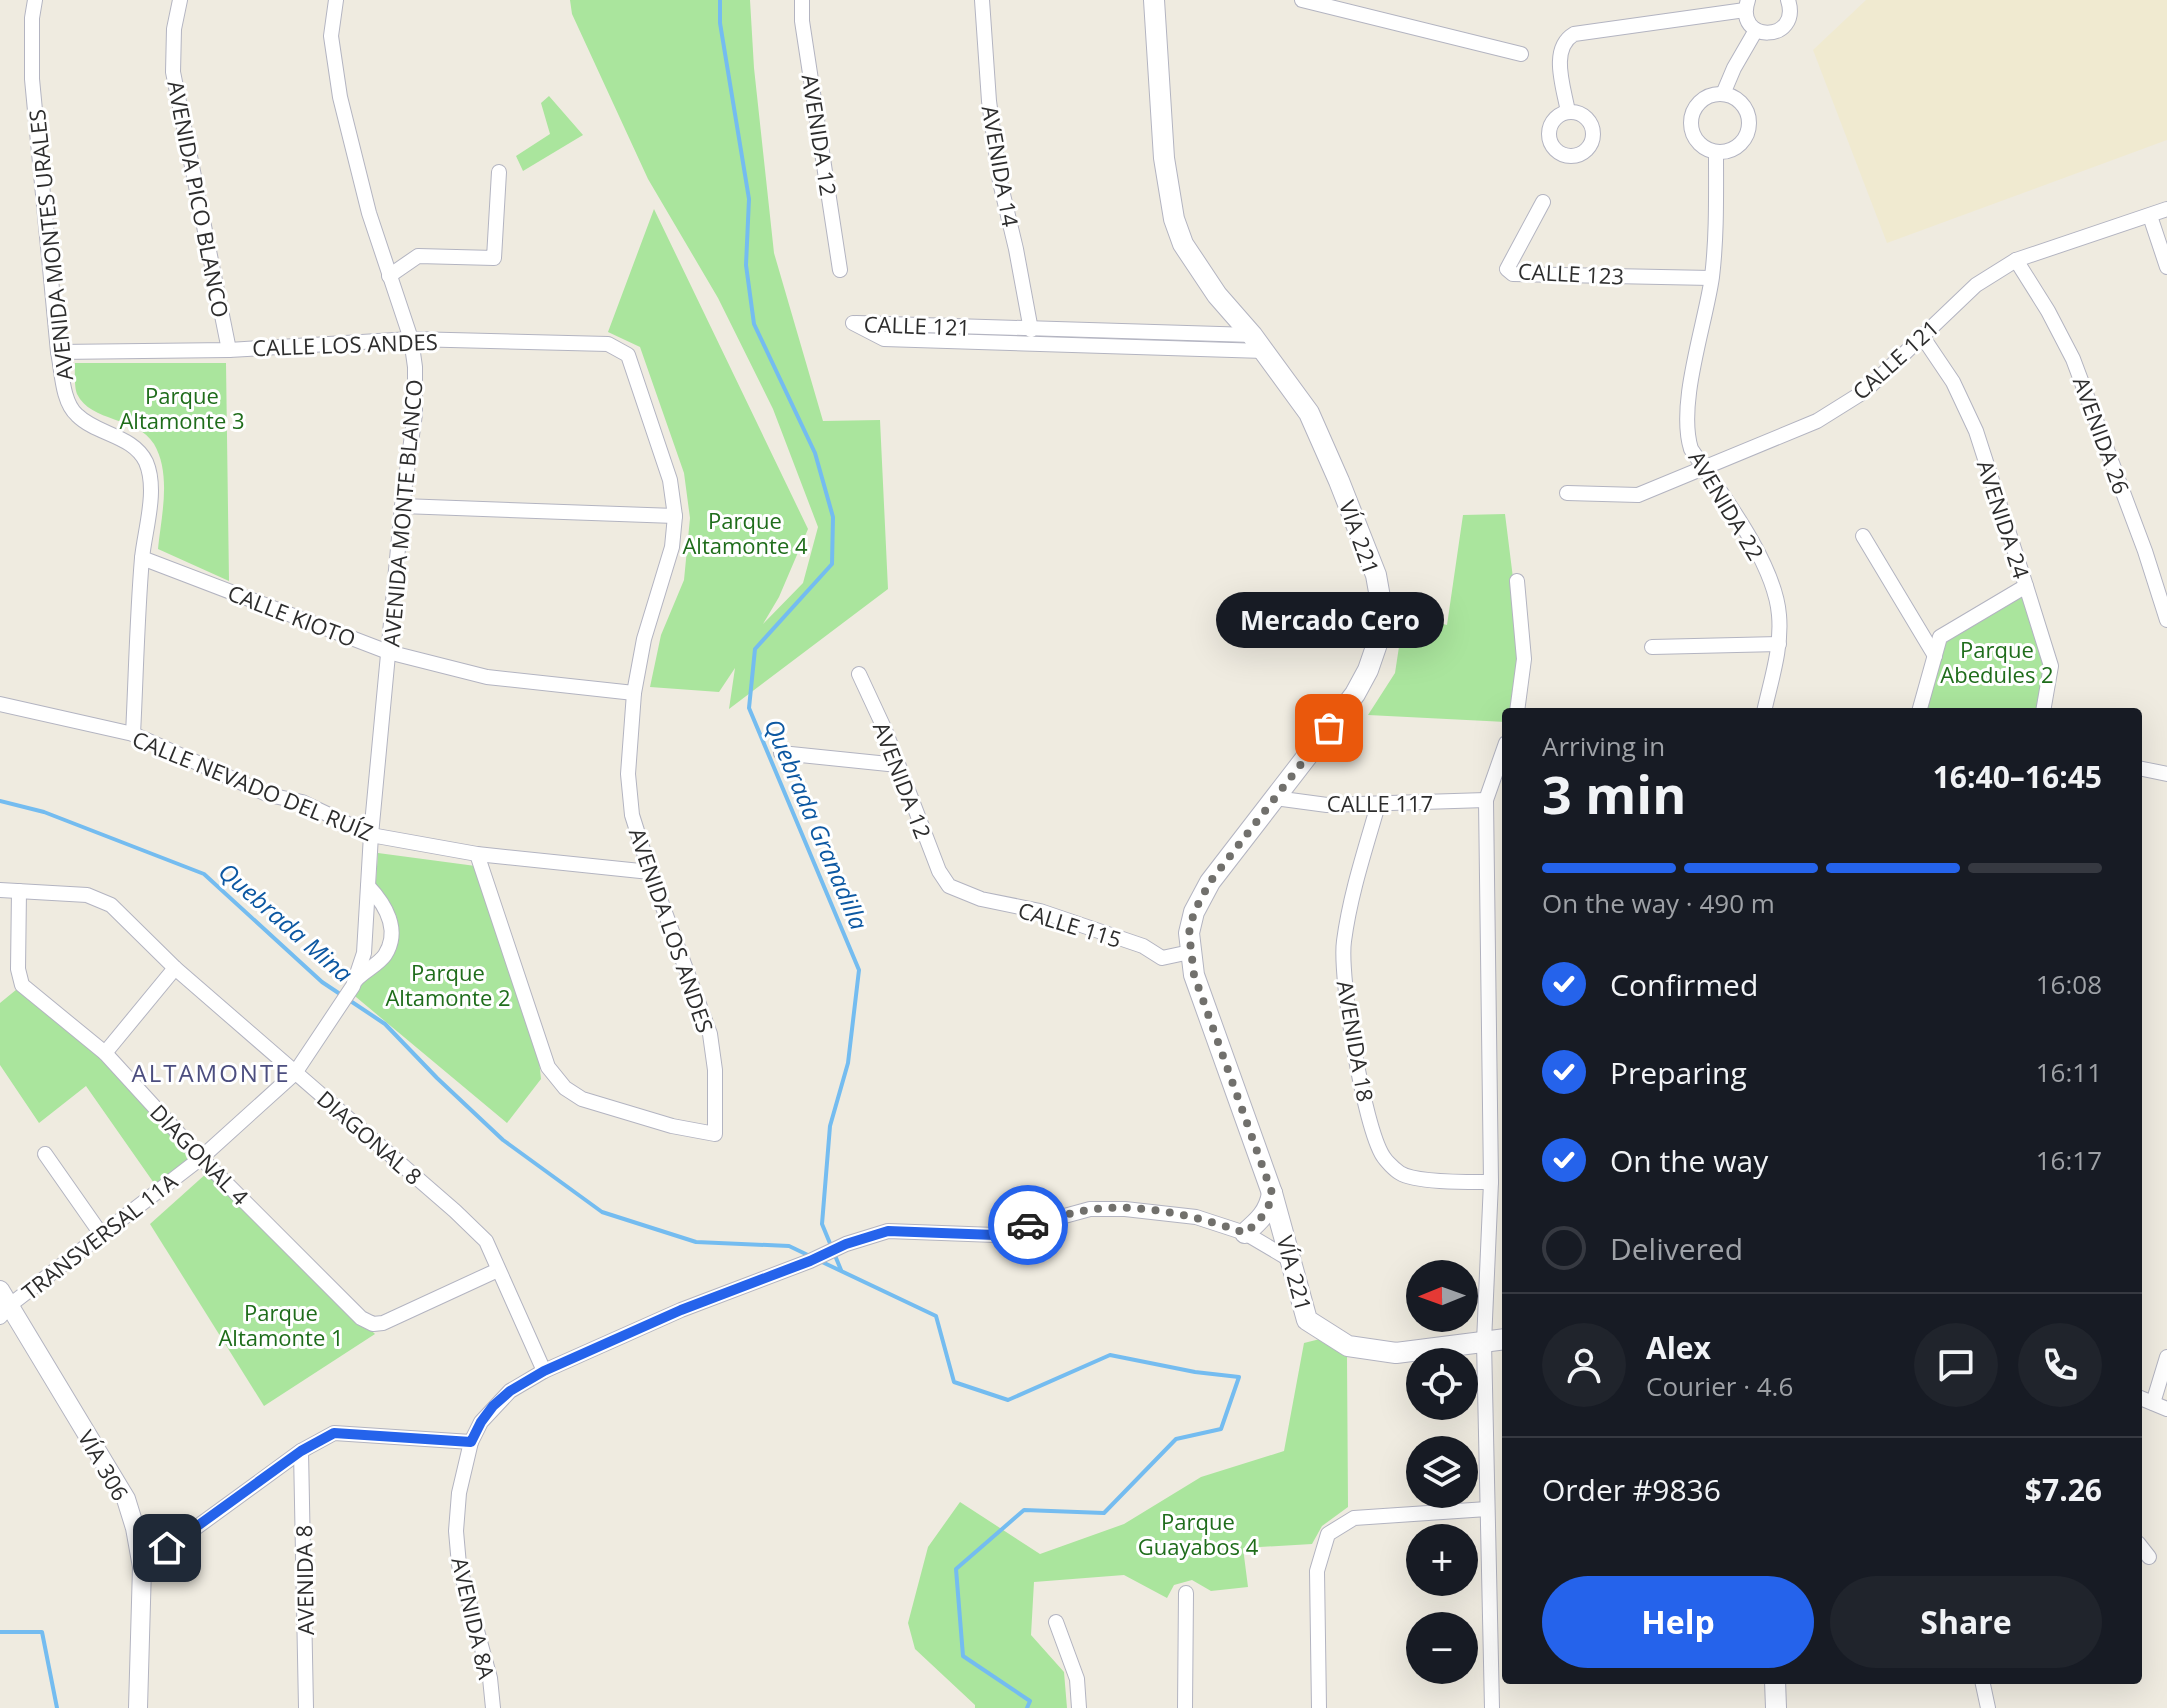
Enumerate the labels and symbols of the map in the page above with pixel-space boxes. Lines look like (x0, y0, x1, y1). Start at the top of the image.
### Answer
street label: AVENIDA 12 (796, 72, 844, 198)
street label: AVENIDA PICO BLANCO (161, 78, 237, 320)
street label: AVENIDA 14 (976, 103, 1026, 229)
street label: AVENIDA MONTES URALES (21, 108, 79, 382)
street label: CALLE 123 (1517, 255, 1625, 291)
street label: CALLE 121 (863, 308, 971, 342)
street label: CALLE 121 (1845, 312, 1945, 406)
street label: CALLE LOS ANDES (252, 326, 438, 362)
street label: AVENIDA 26 (2067, 372, 2137, 498)
street label: AVENIDA MONTE BLANCO (375, 378, 429, 648)
park label: Parque Altamonte 3 (119, 380, 245, 435)
street label: AVENIDA 22 (1683, 445, 1771, 565)
street label: AVENIDA 24 (1971, 456, 2037, 582)
street label: VÍA 221 (1333, 496, 1387, 578)
park label: Parque Altamonte 4 (682, 505, 808, 560)
street label: CALLE KIOTO (224, 577, 360, 653)
callout: Mercado Cero (1215, 592, 1443, 648)
park label: Parque Abedules 2 (1940, 634, 2054, 689)
pin (1295, 694, 1363, 762)
water label: Quebrada Granadilla (758, 714, 877, 935)
street label: AVENIDA 12 (867, 717, 939, 843)
street label: CALLE NEVADO DEL RUÍZ (128, 723, 378, 847)
street label: CALLE 117 (1327, 788, 1433, 818)
street label: AVENIDA LOS ANDES (623, 824, 721, 1036)
water label: Quebrada Mina (212, 855, 360, 990)
street label: CALLE 115 (1015, 894, 1125, 954)
park label: Parque Altamonte 2 (385, 957, 511, 1012)
street label: AVENIDA 18 (1331, 978, 1381, 1104)
district label: ALTAMONTE (132, 1056, 290, 1089)
street label: DIAGONAL 8 (311, 1083, 429, 1191)
street label: DIAGONAL 4 (144, 1097, 256, 1211)
street label: TRANSVERSAL 11A (15, 1166, 183, 1306)
courier (988, 1185, 1068, 1265)
street label: VÍA 221 (1271, 1232, 1319, 1314)
north arrow (1406, 1260, 1478, 1332)
park label: Parque Altamonte 1 (218, 1297, 344, 1352)
street label: VÍA 306 (72, 1424, 136, 1506)
park label: Parque Guayabos 4 (1138, 1506, 1259, 1561)
pin (133, 1514, 201, 1582)
street label: AVENIDA 8 (288, 1525, 320, 1635)
street label: AVENIDA 8A (445, 1554, 503, 1682)

